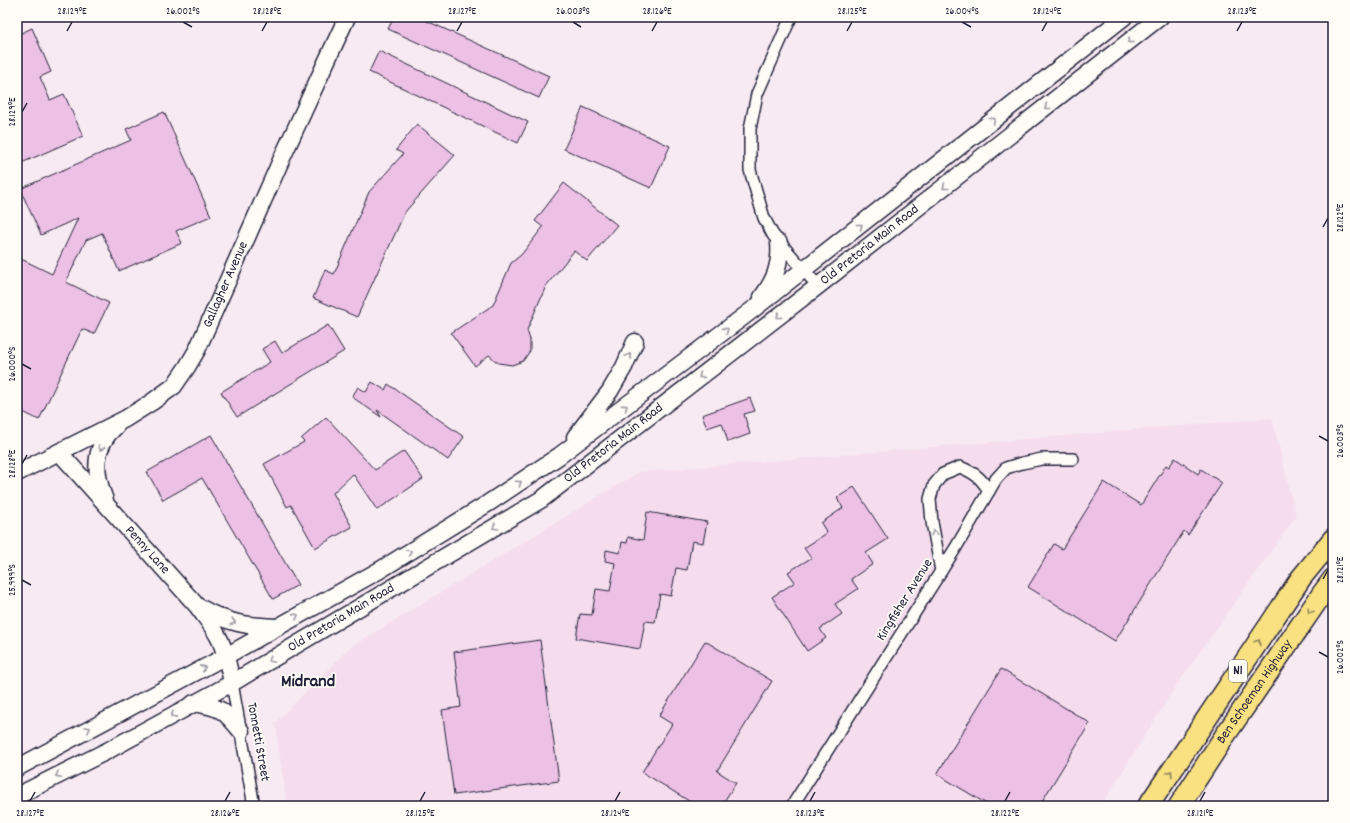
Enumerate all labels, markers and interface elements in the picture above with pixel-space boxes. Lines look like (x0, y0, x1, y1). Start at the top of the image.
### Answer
text: 28.129°E (58, 5, 87, 19)
text: 26.002°S (166, 5, 200, 19)
text: 28.128°E (253, 5, 282, 19)
text: 28.127°E (448, 5, 477, 19)
text: 26.003°S (556, 5, 590, 19)
text: 28.126°E (642, 5, 672, 19)
text: 28.125°E (838, 5, 867, 19)
text: 26.004°S (945, 5, 979, 19)
text: 28.124°E (1033, 5, 1062, 19)
text: 28.123°E (1228, 5, 1257, 19)
one-way arrow (1127, 37, 1134, 44)
text: 28.129°E (6, 97, 20, 126)
one-way arrow (1045, 102, 1052, 109)
one-way arrow (989, 118, 996, 125)
one-way arrow (942, 182, 949, 189)
street label: Old Pretoria Main Road (816, 200, 924, 291)
text: 28.122°E (1334, 203, 1348, 232)
one-way arrow (855, 223, 862, 230)
street label: Gallagher Avenue (198, 238, 254, 331)
one-way arrow (777, 311, 784, 318)
one-way arrow (721, 328, 728, 335)
text: 26.000°S (6, 347, 20, 381)
one-way arrow (624, 352, 632, 360)
one-way arrow (699, 371, 706, 378)
street label: Old Pretoria Main Road (560, 399, 668, 489)
one-way arrow (620, 405, 627, 412)
text: 26.003°S (1334, 424, 1348, 458)
one-way arrow (98, 445, 106, 452)
text: 28.128°E (6, 449, 20, 478)
one-way arrow (515, 481, 522, 488)
street label: Penny Lane (120, 522, 174, 579)
one-way arrow (492, 522, 499, 530)
one-way arrow (931, 530, 939, 536)
one-way arrow (405, 549, 412, 556)
street label: Kingfisher Avenue (872, 555, 938, 645)
text: 28.121°E (1334, 556, 1348, 583)
text: 25.999°S (6, 564, 20, 596)
street label: Old Pretoria Main Road (284, 579, 398, 658)
one-way arrow (1307, 607, 1315, 614)
one-way arrow (292, 613, 299, 621)
one-way arrow (230, 617, 237, 626)
street label: Ben Schoeman Highway (1212, 635, 1298, 748)
one-way arrow (1253, 639, 1261, 646)
text: 26.002°S (1334, 640, 1348, 674)
one-way arrow (268, 655, 275, 662)
road number: N1 (1229, 660, 1247, 682)
one-way arrow (199, 666, 206, 673)
district label: Midrand (281, 670, 335, 695)
street label: Tonnetti Street (241, 701, 275, 783)
one-way arrow (170, 710, 177, 717)
one-way arrow (84, 727, 92, 734)
one-way arrow (55, 771, 62, 778)
one-way arrow (1165, 771, 1172, 778)
text: 28.127°E (16, 807, 45, 821)
text: 28.126°E (210, 807, 240, 821)
text: 28.125°E (406, 807, 435, 821)
text: 28.124°E (601, 807, 630, 821)
text: 28.123°E (796, 807, 825, 821)
text: 28.122°E (991, 807, 1020, 821)
text: 28.121°E (1187, 807, 1214, 821)

